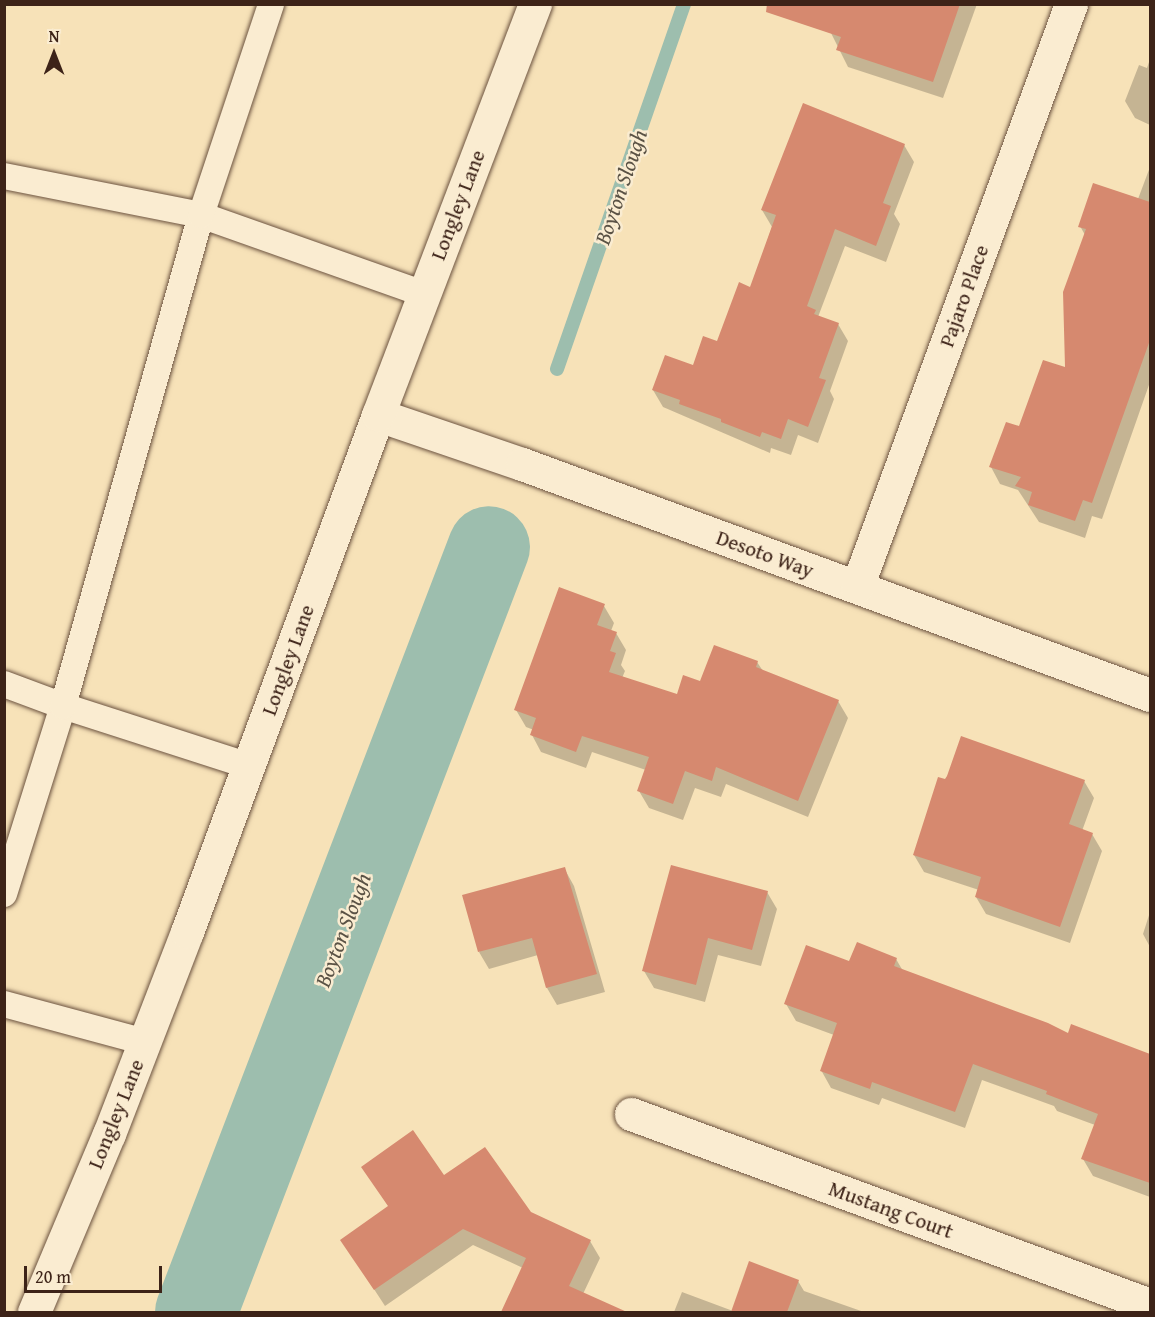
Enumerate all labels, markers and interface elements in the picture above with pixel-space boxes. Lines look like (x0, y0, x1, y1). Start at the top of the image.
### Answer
north arrow (24, 24, 84, 84)
text: N (49, 24, 59, 48)
water label: Boyton Slough (589, 126, 653, 248)
street label: Longley Lane (425, 146, 491, 264)
street label: Pajaro Place (934, 242, 994, 350)
street label: Desoto Way (713, 525, 817, 583)
street label: Longley Lane (256, 601, 320, 719)
water label: Boyton Slough (309, 869, 377, 991)
street label: Longley Lane (83, 1056, 149, 1172)
street label: Mustang Court (825, 1176, 957, 1244)
scale bar (27, 1254, 165, 1292)
text: 20 m (35, 1263, 71, 1290)

